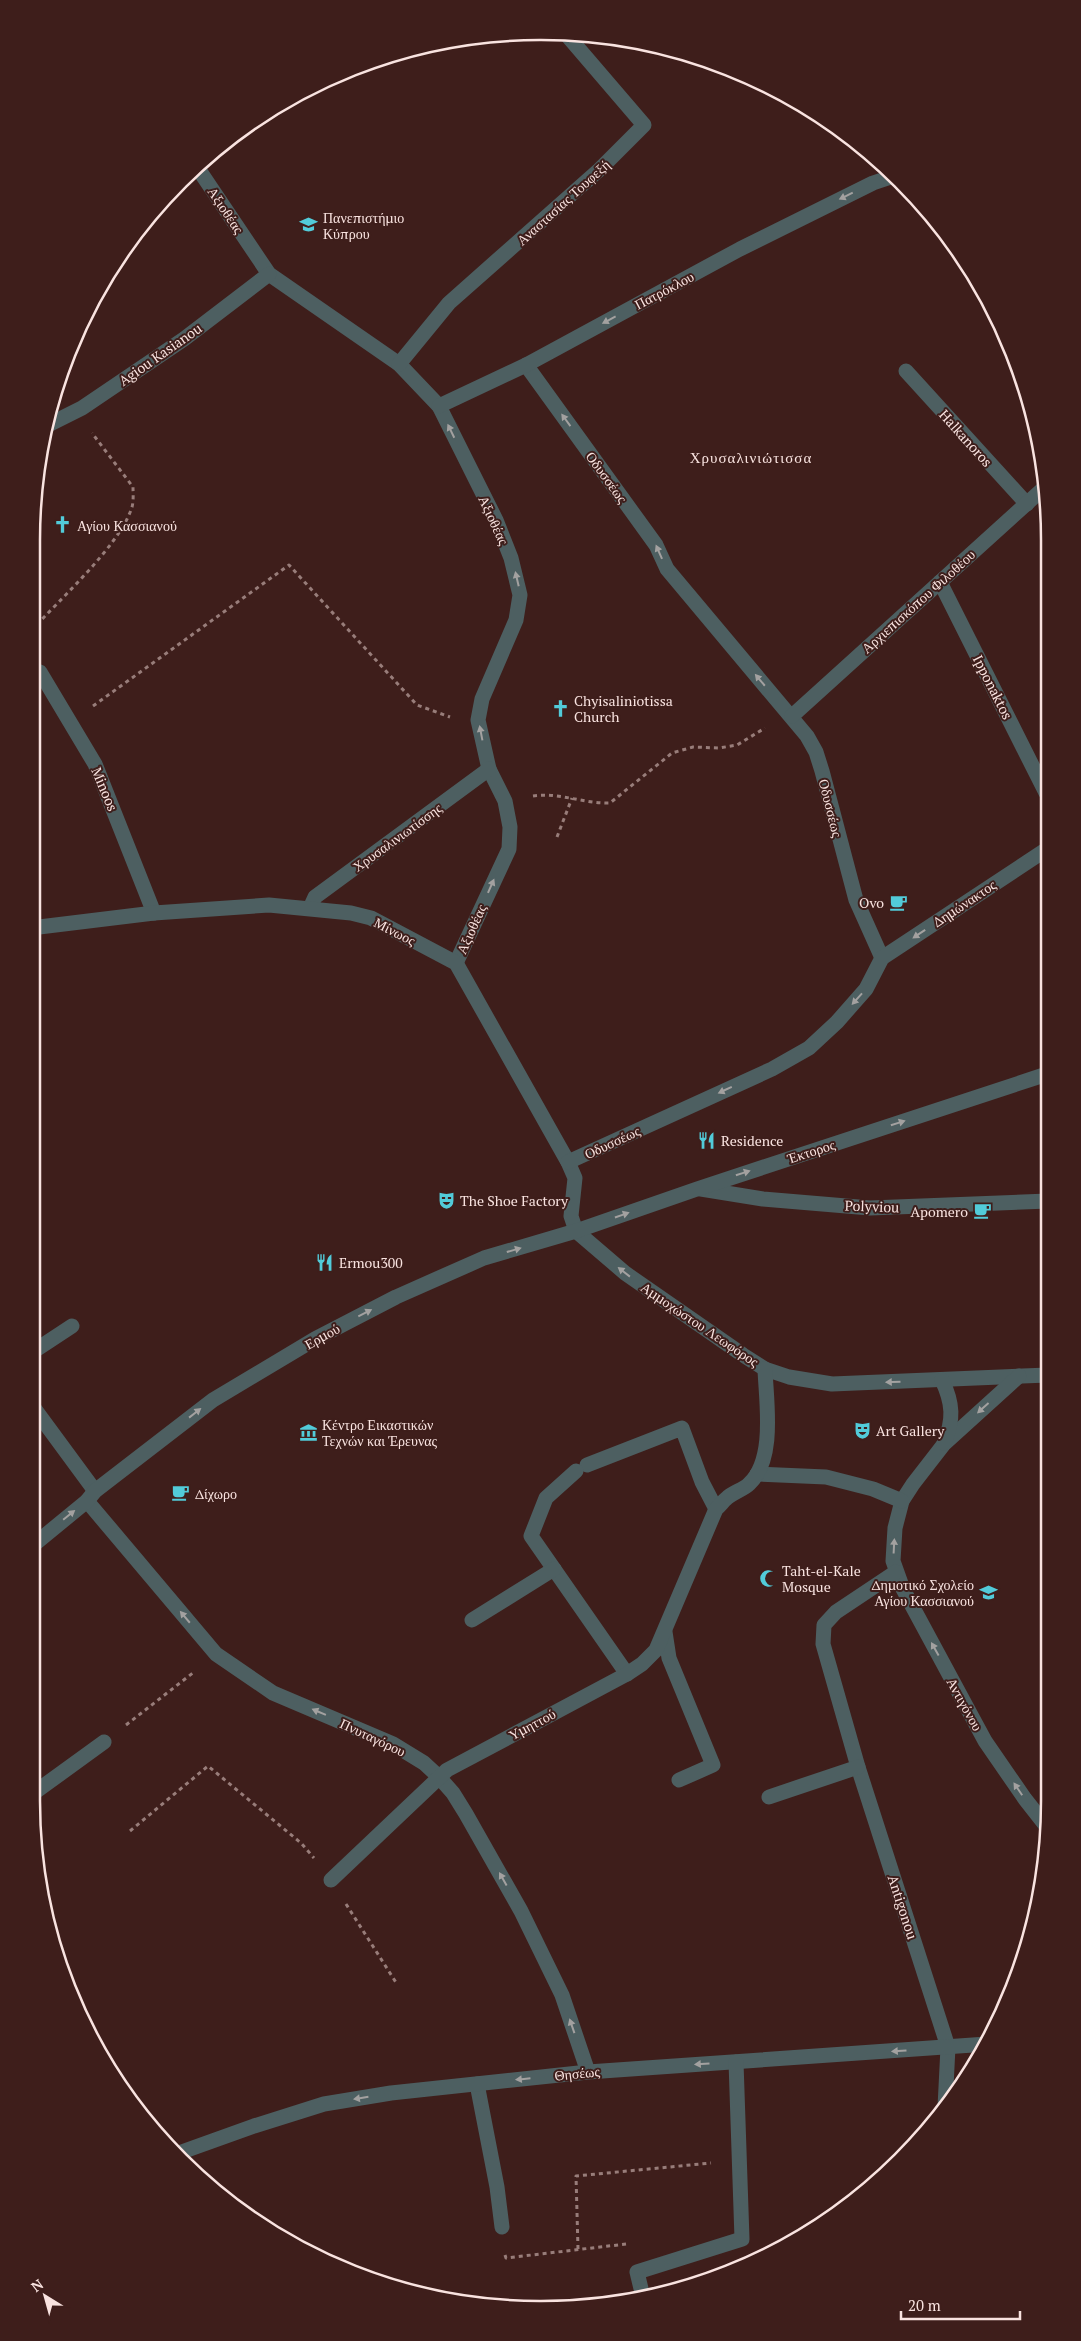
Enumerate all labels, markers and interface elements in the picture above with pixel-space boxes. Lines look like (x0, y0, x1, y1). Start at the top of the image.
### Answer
street label: Αναστασίας Τουφεξή (512, 155, 614, 249)
street label: Αξιοθέας (203, 183, 249, 237)
one-way arrow (839, 192, 853, 200)
place label: Πανεπιστήμιο Κύπρου (323, 208, 404, 243)
school or university icon: Πανεπιστήμιο Κύπρου (299, 215, 319, 235)
street label: Πατρόκλου (631, 266, 697, 314)
one-way arrow (602, 316, 616, 324)
street label: Agiou Kasianou (115, 318, 205, 390)
street label: Halkanoros (935, 405, 997, 471)
one-way arrow (560, 414, 571, 427)
one-way arrow (447, 424, 455, 438)
street label: Οδυσσέως (582, 447, 632, 507)
district label: Χρυσαλινιώτισσα (690, 447, 812, 467)
street label: Αξιοθέας (474, 492, 514, 548)
church icon: Αγίου Κασσιανού (53, 515, 73, 535)
place label: Αγίου Κασσιανού (77, 516, 177, 535)
one-way arrow (655, 545, 663, 559)
street label: Αρχιεπισκόπου Φιλοθέου (857, 545, 979, 657)
one-way arrow (513, 571, 521, 587)
street label: Ipponaktos (969, 651, 1017, 723)
one-way arrow (754, 673, 765, 686)
place label: Chyisaliniotissa Church (574, 691, 673, 726)
church icon: Chyisaliniotissa Church (550, 698, 570, 718)
one-way arrow (476, 725, 484, 741)
street label: Minoos (87, 764, 123, 814)
street label: Οδυσσέως (815, 777, 848, 840)
street label: Χρυσαλινιωτίσσης (349, 798, 446, 876)
street label: Δημώνακτος (929, 875, 1000, 931)
one-way arrow (487, 879, 495, 893)
cafe icon: Ovo (888, 892, 908, 912)
place label: Ovo (859, 893, 884, 912)
street label: Αξιοθέας (452, 901, 491, 957)
street label: Μίνωος (371, 912, 419, 950)
one-way arrow (912, 929, 925, 939)
one-way arrow (851, 993, 863, 1005)
one-way arrow (718, 1087, 732, 1095)
one-way arrow (891, 1119, 906, 1127)
street label: Οδυσσέως (581, 1121, 643, 1163)
restaurant icon: Residence (697, 1130, 717, 1150)
place label: Residence (721, 1131, 783, 1150)
street label: Έκτορος (784, 1134, 838, 1168)
one-way arrow (736, 1169, 751, 1177)
theatre icon: The Shoe Factory (436, 1190, 456, 1210)
place label: The Shoe Factory (460, 1191, 569, 1210)
street label: Polyviou (844, 1196, 900, 1216)
cafe icon: Apomero (972, 1201, 992, 1221)
place label: Apomero (911, 1202, 968, 1221)
one-way arrow (615, 1211, 630, 1218)
one-way arrow (506, 1245, 521, 1253)
restaurant icon: Ermou300 (315, 1252, 335, 1272)
place label: Ermou300 (339, 1253, 403, 1272)
one-way arrow (618, 1266, 631, 1277)
street label: Αμμοχώστου Λεωφόρος (637, 1277, 763, 1371)
one-way arrow (357, 1309, 372, 1317)
street label: Ερμού (301, 1319, 343, 1353)
one-way arrow (885, 1378, 901, 1386)
one-way arrow (977, 1402, 989, 1414)
one-way arrow (188, 1408, 201, 1419)
place label: Κέντρο Εικαστικών Τεχνών και Έρευνας (322, 1415, 438, 1450)
theatre icon: Art Gallery (852, 1420, 872, 1440)
place label: Art Gallery (876, 1421, 945, 1440)
museum icon: Κέντρο Εικαστικών Τεχνών και Έρευνας (298, 1422, 318, 1442)
cafe icon: Δίχωρο (171, 1483, 191, 1503)
place label: Δίχωρο (195, 1484, 237, 1503)
one-way arrow (62, 1510, 75, 1521)
one-way arrow (891, 1537, 899, 1553)
place label: Taht-el-Kale Mosque (782, 1561, 861, 1596)
mosque icon: Taht-el-Kale Mosque (758, 1568, 778, 1588)
place label: Δημοτικό Σχολείο Αγίου Κασσιανού (872, 1575, 974, 1610)
school or university icon: Δημοτικό Σχολείο Αγίου Κασσιανού (978, 1582, 998, 1602)
one-way arrow (180, 1611, 191, 1623)
one-way arrow (931, 1641, 939, 1656)
street label: Αντιγόνου (943, 1674, 987, 1734)
street label: Υμηττού (505, 1704, 559, 1744)
one-way arrow (312, 1708, 326, 1716)
street label: Πνυταγόρου (337, 1714, 409, 1761)
one-way arrow (1013, 1782, 1022, 1795)
street label: Antigonou (884, 1872, 922, 1942)
one-way arrow (498, 1873, 507, 1886)
one-way arrow (568, 2018, 575, 2033)
one-way arrow (891, 2047, 907, 2055)
street label: Θησέως (553, 2061, 601, 2085)
one-way arrow (694, 2061, 710, 2069)
one-way arrow (514, 2075, 530, 2083)
one-way arrow (353, 2094, 369, 2102)
north arrow (20, 2271, 70, 2321)
text: N (27, 2274, 47, 2296)
scale bar (901, 2288, 1020, 2320)
text: 20 m (908, 2295, 941, 2315)

